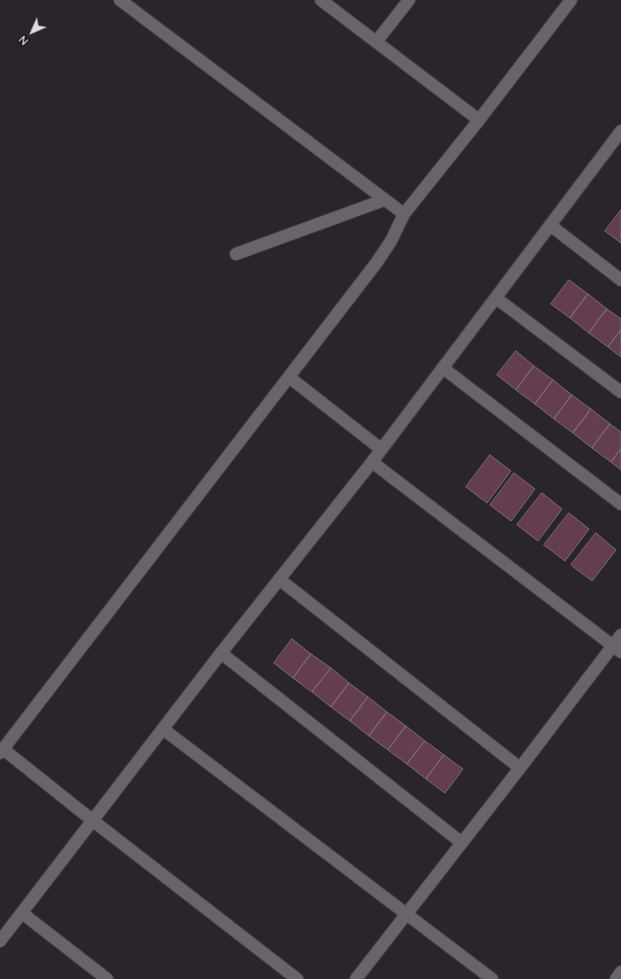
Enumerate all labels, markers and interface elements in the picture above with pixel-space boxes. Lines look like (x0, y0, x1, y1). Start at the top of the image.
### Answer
north arrow (12, 12, 52, 52)
text: N (16, 33, 31, 48)

